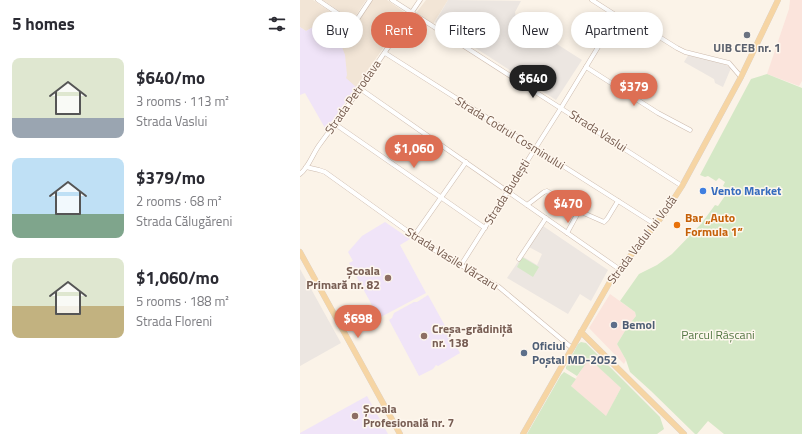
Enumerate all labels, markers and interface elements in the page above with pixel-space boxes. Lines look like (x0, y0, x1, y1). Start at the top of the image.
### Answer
text: 5 homes (12, 11, 75, 37)
chip: Buy (312, 12, 363, 48)
chip: Rent (371, 12, 427, 48)
chip: Filters (435, 12, 500, 48)
chip: New (508, 12, 563, 48)
chip: Apartment (571, 12, 663, 48)
icon: filters (266, 13, 288, 35)
marker: UIB CEB nr. 1 (742, 30, 752, 40)
place label: UIB CEB nr. 1 (713, 38, 781, 57)
street label: Strada Petrodava (320, 55, 385, 138)
text: $640/mo (136, 65, 205, 91)
pin: $640 (509, 65, 557, 99)
text: $640 (518, 68, 548, 88)
pin: $379 (610, 73, 658, 107)
icon: home (44, 74, 92, 122)
text: $379 (619, 76, 649, 96)
text: 3 rooms · 113 m² (136, 91, 229, 111)
street label: Strada Codrul Cosminului (452, 91, 569, 174)
street label: Strada Vaslui (566, 105, 631, 156)
text: Strada Vaslui (136, 111, 207, 131)
pin: $1,060 (381, 135, 447, 169)
text: $1,060 (394, 138, 434, 158)
street label: Strada Budești (479, 155, 534, 228)
text: $379/mo (136, 165, 205, 191)
icon: home (44, 174, 92, 222)
place label: Vento Market (711, 181, 782, 200)
marker: Vento Market (698, 186, 708, 196)
pin: $470 (544, 190, 592, 224)
text: 2 rooms · 68 m² (136, 191, 222, 211)
street label: Strada Vadul lui Vodă (602, 192, 681, 288)
text: $470 (553, 193, 583, 213)
place label: Bar „Auto Formula 1” (685, 208, 743, 241)
text: Strada Călugăreni (136, 211, 232, 231)
marker: Bar „Auto Formula 1” (672, 220, 682, 230)
street label: Strada Vasile Vărzaru (402, 222, 503, 295)
place label: Școala Primară nr. 82 (306, 261, 380, 294)
text: $1,060/mo (136, 265, 219, 291)
marker: Școala Primară nr. 82 (383, 273, 393, 283)
icon: home (44, 274, 92, 322)
text: 5 rooms · 188 m² (136, 291, 229, 311)
pin: $698 (334, 305, 382, 339)
text: $698 (343, 308, 373, 328)
text: Strada Floreni (136, 311, 212, 331)
place label: Bemol (622, 315, 655, 334)
place label: Creșa-grădiniță nr. 138 (432, 319, 513, 352)
marker: Bemol (609, 320, 619, 330)
park label: Parcul Râșcani (681, 325, 755, 344)
marker: Creșa-grădiniță nr. 138 (419, 331, 429, 341)
place label: Oficiul Poștal MD-2052 (532, 336, 617, 369)
marker: Oficiul Poștal MD-2052 (519, 348, 529, 358)
place label: Școala Profesională nr. 7 (363, 399, 454, 432)
marker: Școala Profesională nr. 7 (350, 411, 360, 421)

